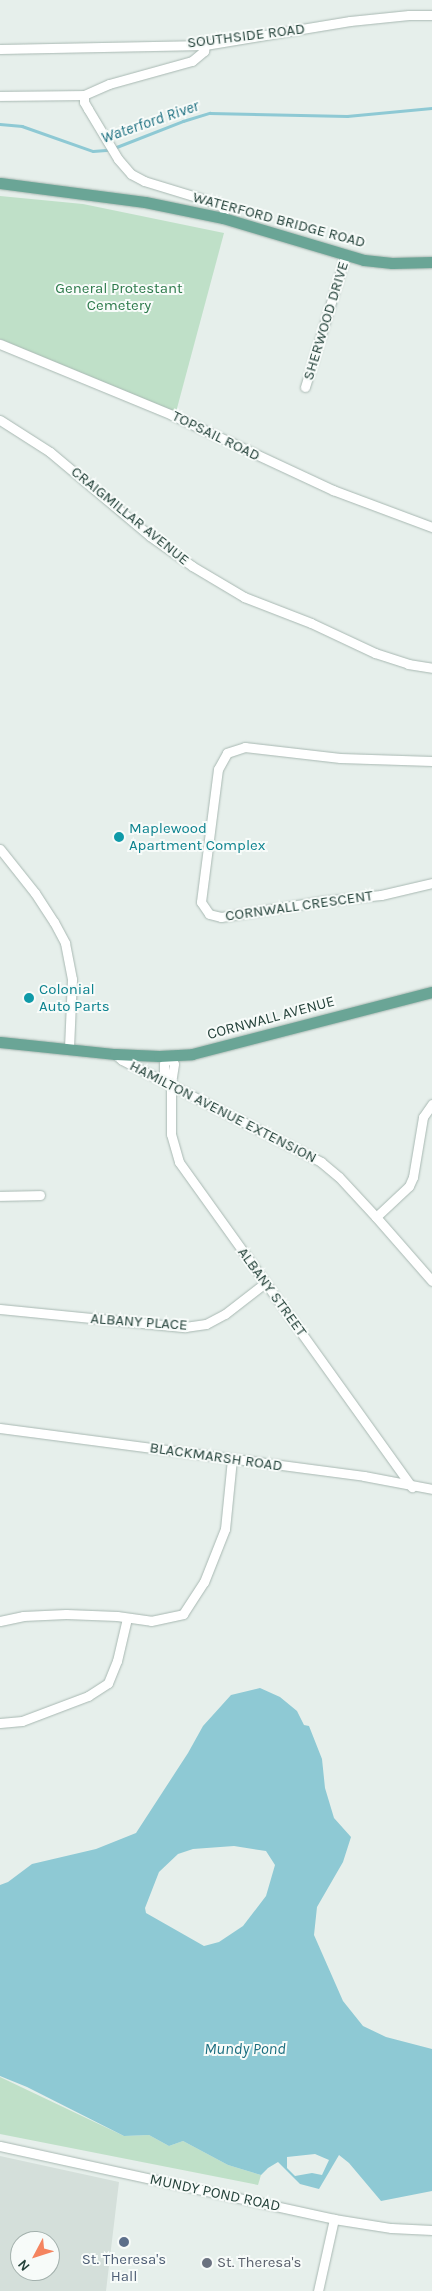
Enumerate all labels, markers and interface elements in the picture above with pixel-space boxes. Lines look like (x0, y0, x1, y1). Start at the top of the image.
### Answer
street label: SOUTHSIDE ROAD (186, 20, 306, 52)
water label: Waterford River (99, 96, 201, 148)
street label: WATERFORD BRIDGE ROAD (191, 188, 367, 252)
street label: SHERWOOD DRIVE (299, 260, 353, 382)
park label: General Protestant Cemetery (55, 279, 183, 314)
street label: TOPSAIL ROAD (169, 407, 263, 465)
street label: CRAIGMILLAR AVENUE (67, 463, 193, 569)
place label: Maplewood Apartment Complex (129, 819, 265, 854)
marker: Maplewood Apartment Complex (113, 831, 125, 843)
street label: CORNWALL CRESCENT (224, 887, 374, 925)
place label: Colonial Auto Parts (39, 980, 110, 1015)
marker: Colonial Auto Parts (23, 992, 35, 1004)
street label: CORNWALL AVENUE (205, 992, 337, 1044)
street label: HAMILTON AVENUE EXTENSION (127, 1057, 319, 1167)
street label: ALBANY STREET (234, 1244, 310, 1340)
street label: ALBANY PLACE (90, 1310, 188, 1334)
street label: BLACKMARSH ROAD (148, 1439, 284, 1475)
water label: Mundy Pond (204, 2039, 286, 2059)
street label: MUNDY POND ROAD (148, 2170, 282, 2216)
north arrow (10, 2231, 60, 2281)
marker: St. Theresa's Hall (118, 2236, 130, 2248)
place label: St. Theresa's Hall (82, 2250, 166, 2285)
place label: St. Theresa's (217, 2254, 301, 2272)
text: N (14, 2256, 34, 2275)
marker: St. Theresa's (201, 2257, 213, 2269)

